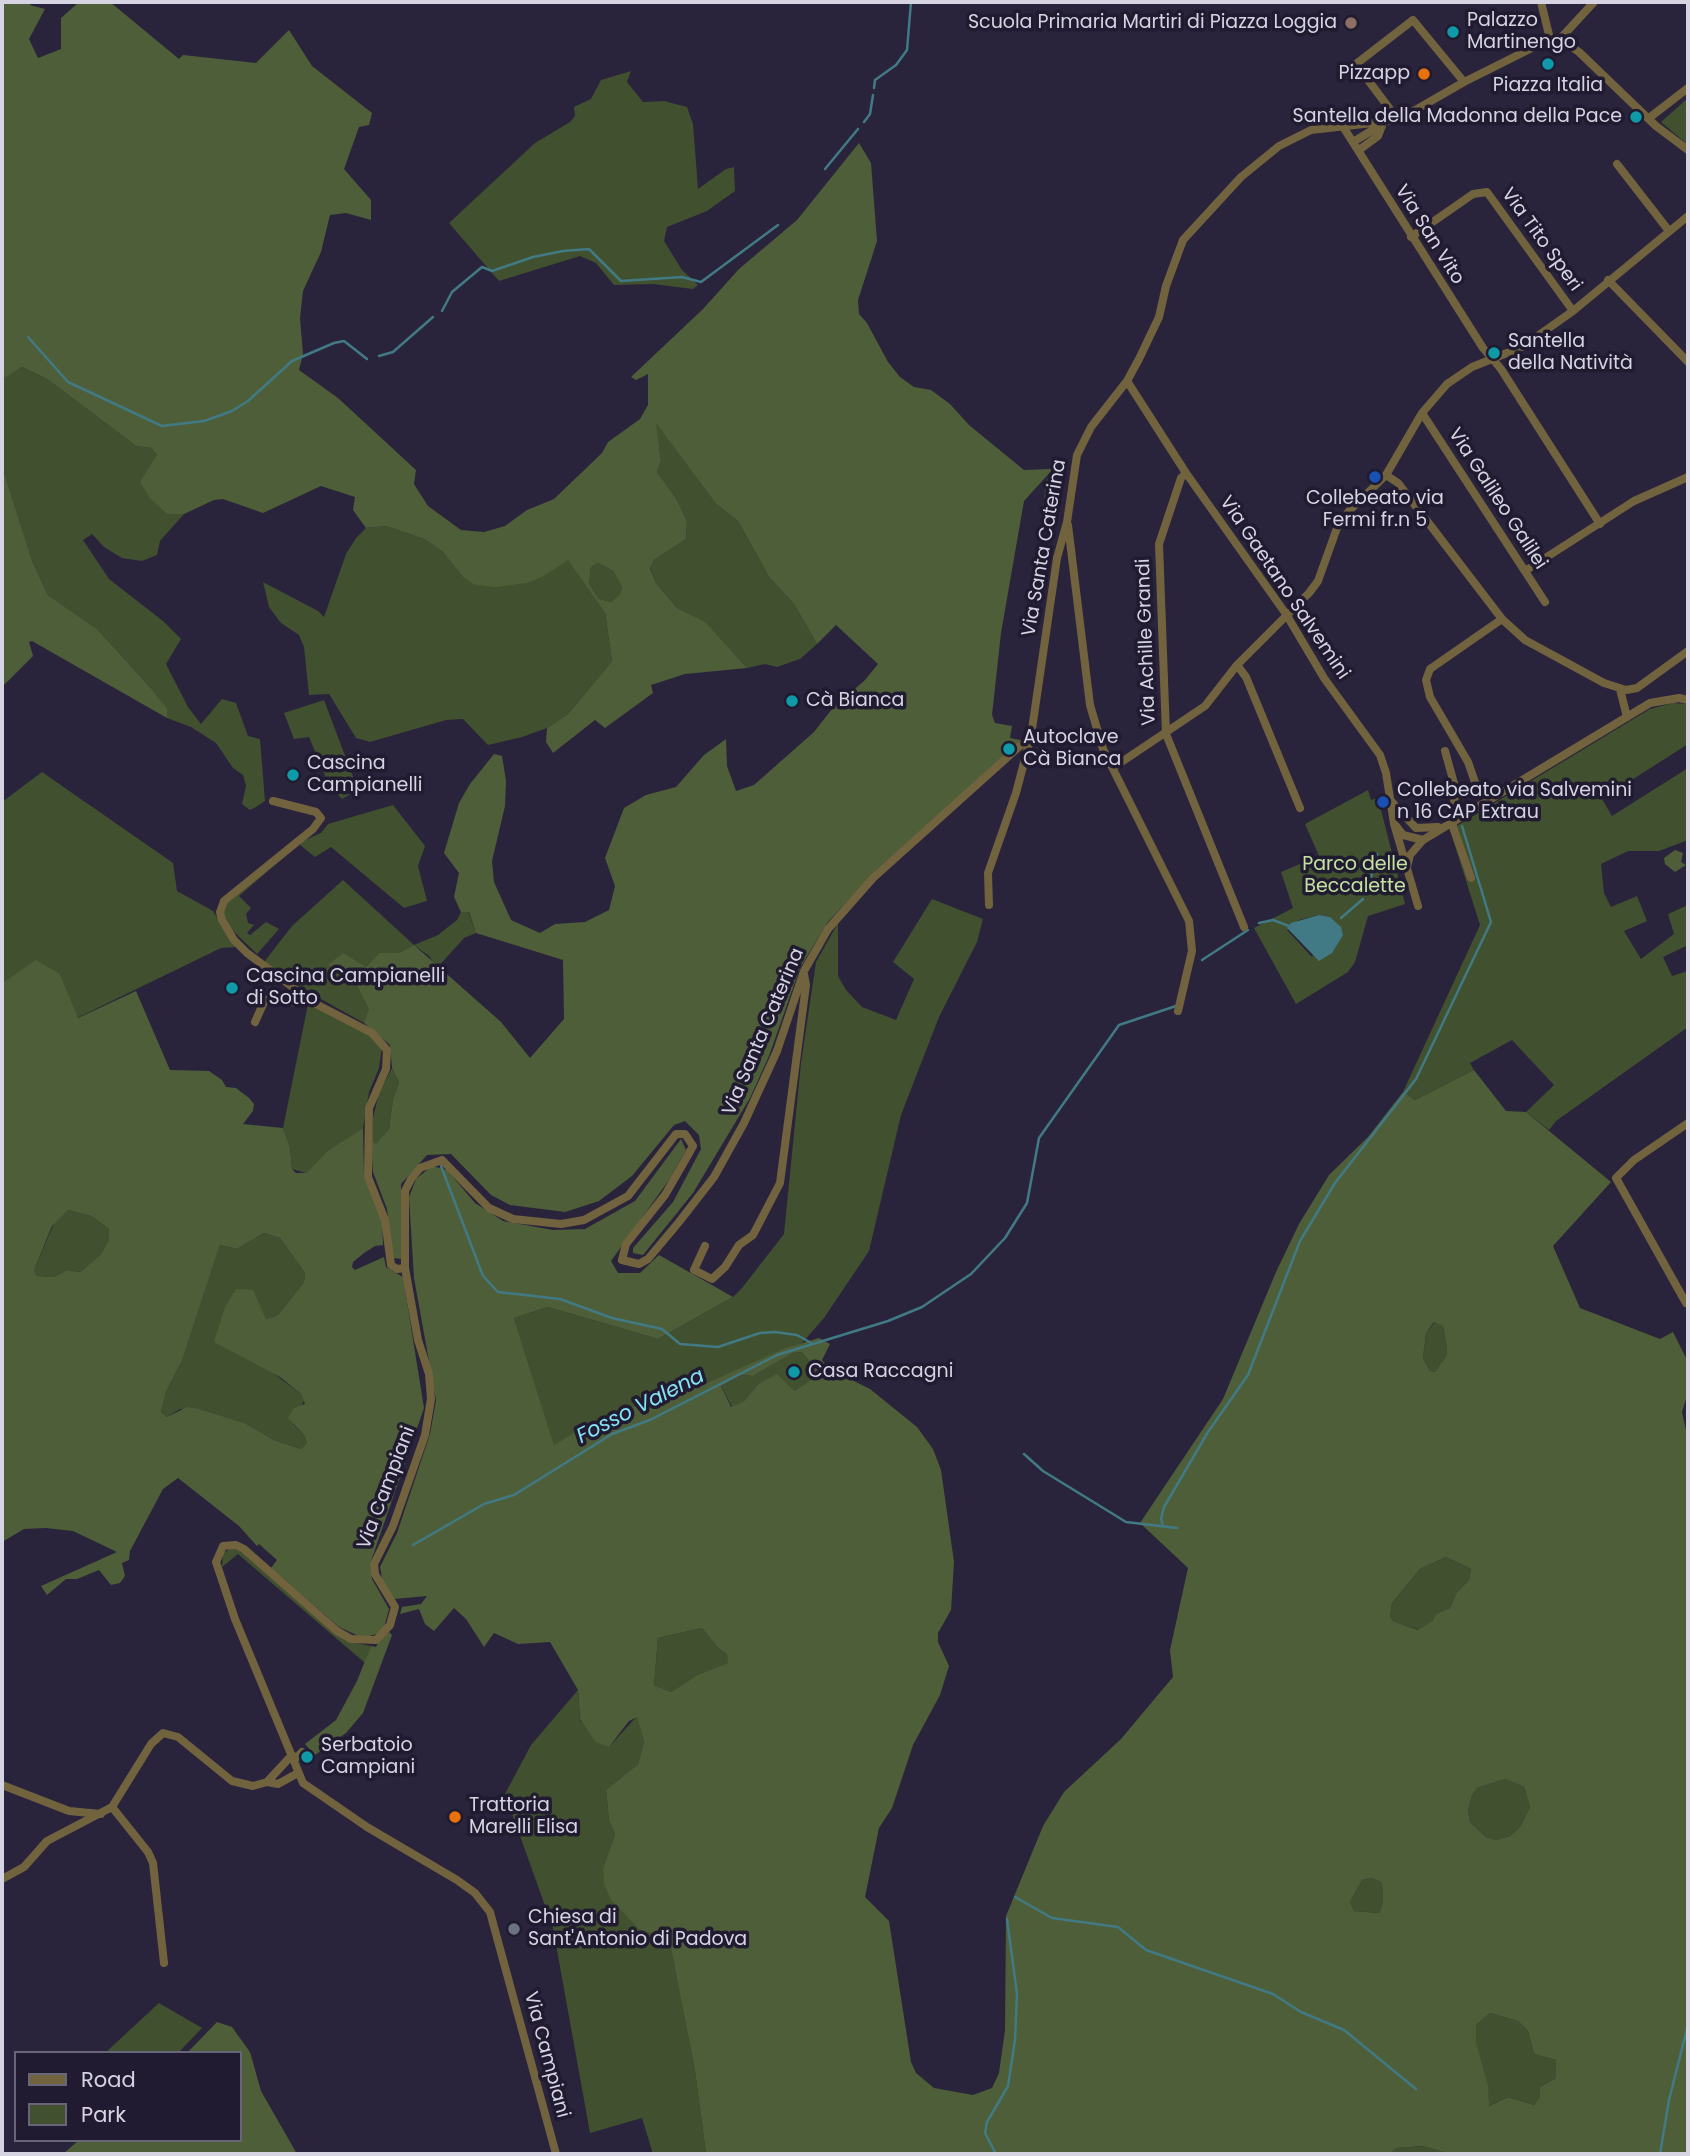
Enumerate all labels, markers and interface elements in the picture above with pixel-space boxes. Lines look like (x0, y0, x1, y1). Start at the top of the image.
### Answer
place label: Palazzo Martinengo (1467, 10, 1576, 54)
place label: Scuola Primaria Martiri di Piazza Loggia (968, 12, 1337, 34)
marker: Scuola Primaria Martiri di Piazza Loggia (1343, 15, 1359, 31)
marker: Palazzo Martinengo (1445, 24, 1461, 40)
marker: Piazza Italia (1540, 56, 1556, 72)
place label: Pizzapp (1339, 63, 1410, 85)
marker: Pizzapp (1416, 66, 1432, 82)
place label: Piazza Italia (1493, 75, 1603, 97)
place label: Santella della Madonna della Pace (1293, 106, 1622, 128)
marker: Santella della Madonna della Pace (1628, 109, 1644, 125)
street label: Via San Vito (1389, 181, 1469, 289)
street label: Via Tito Speri (1496, 184, 1586, 296)
place label: Santella della Natività (1508, 331, 1633, 375)
marker: Santella della Natività (1486, 345, 1502, 361)
street label: Via Galileo Galilei (1443, 424, 1551, 574)
street label: Via Santa Caterina (1018, 458, 1072, 638)
marker: Collebeato via Fermi fr.n 5 (1367, 469, 1383, 485)
place label: Collebeato via Fermi fr.n 5 (1306, 488, 1444, 532)
street label: Via Gaetano Salvemini (1214, 492, 1354, 684)
street label: Via Achille Grandi (1133, 558, 1161, 726)
place label: Cà Bianca (806, 690, 904, 712)
marker: Cà Bianca (784, 693, 800, 709)
place label: Autoclave Cà Bianca (1023, 727, 1121, 771)
marker: Autoclave Cà Bianca (1001, 741, 1017, 757)
place label: Cascina Campianelli (307, 753, 422, 797)
marker: Cascina Campianelli (285, 767, 301, 783)
place label: Collebeato via Salvemini n 16 CAP Extrau (1397, 780, 1632, 824)
marker: Collebeato via Salvemini n 16 CAP Extrau (1375, 794, 1391, 810)
park label: Parco delle Beccalette (1302, 854, 1408, 898)
street label: Via Santa Caterina (718, 945, 810, 1119)
place label: Cascina Campianelli di Sotto (246, 966, 445, 1010)
marker: Cascina Campianelli di Sotto (224, 980, 240, 996)
place label: Casa Raccagni (808, 1361, 953, 1383)
water label: Fosso Valena (573, 1364, 709, 1450)
marker: Casa Raccagni (786, 1364, 802, 1380)
street label: Via Campiani (353, 1423, 421, 1553)
place label: Serbatoio Campiani (321, 1735, 415, 1779)
marker: Serbatoio Campiani (299, 1749, 315, 1765)
place label: Trattoria Marelli Elisa (469, 1795, 578, 1839)
marker: Trattoria Marelli Elisa (447, 1809, 463, 1825)
place label: Chiesa di Sant'Antonio di Padova (528, 1907, 747, 1951)
marker: Chiesa di Sant'Antonio di Padova (506, 1921, 522, 1937)
street label: Via Campiani (518, 1989, 574, 2121)
legend (14, 2051, 242, 2142)
text: Road (81, 2065, 136, 2094)
text: Park (81, 2100, 126, 2129)

